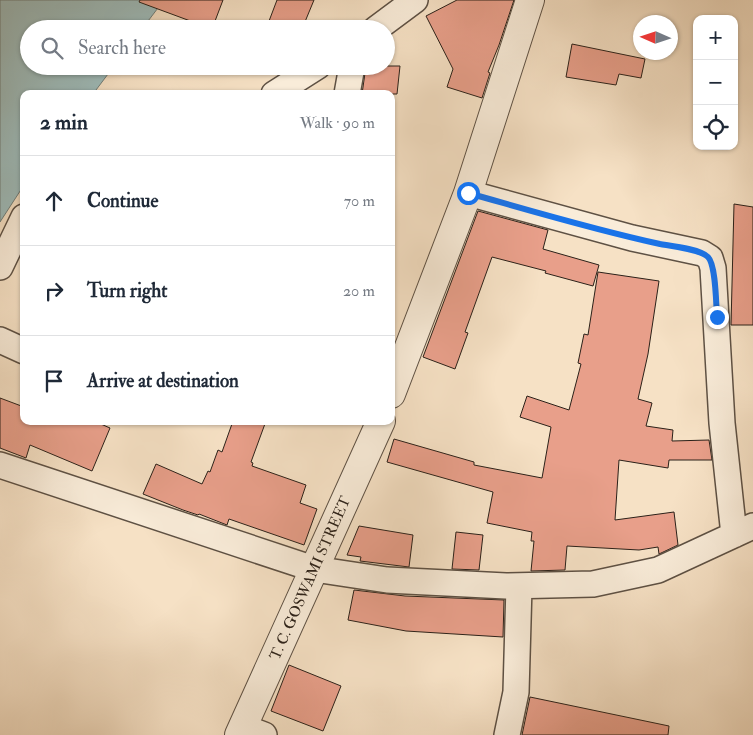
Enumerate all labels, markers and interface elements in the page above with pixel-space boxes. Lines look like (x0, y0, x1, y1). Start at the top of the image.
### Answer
north arrow (633, 15, 678, 60)
map controls (693, 15, 738, 150)
button: + (693, 15, 738, 60)
search box (20, 20, 395, 75)
icon: search (38, 34, 66, 62)
text: Search here (78, 36, 166, 60)
button: − (693, 60, 738, 105)
button: locate (693, 105, 738, 150)
text: 2 min (40, 109, 88, 136)
text: Walk · 90 m (300, 113, 375, 133)
route start (457, 182, 480, 205)
icon: ahead (40, 187, 68, 215)
text: Continue (87, 189, 158, 213)
text: 70 m (344, 191, 375, 211)
icon: right (40, 277, 68, 305)
text: Turn right (87, 279, 167, 303)
text: 20 m (343, 281, 375, 301)
route end (706, 306, 729, 329)
icon: arrive (40, 367, 68, 395)
text: Arrive at destination (87, 369, 239, 393)
street label: T. C. GOSWAMI STREET (266, 493, 355, 663)

